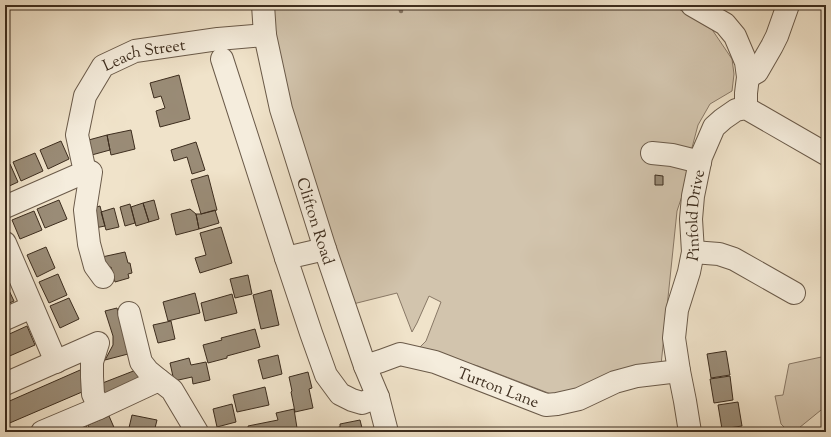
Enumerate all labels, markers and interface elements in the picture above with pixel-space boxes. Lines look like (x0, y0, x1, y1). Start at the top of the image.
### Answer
street label: Leach Street (99, 35, 188, 79)
street label: Pinfold Drive (682, 168, 712, 263)
street label: Clifton Road (289, 175, 339, 268)
street label: Turton Lane (453, 363, 542, 415)

